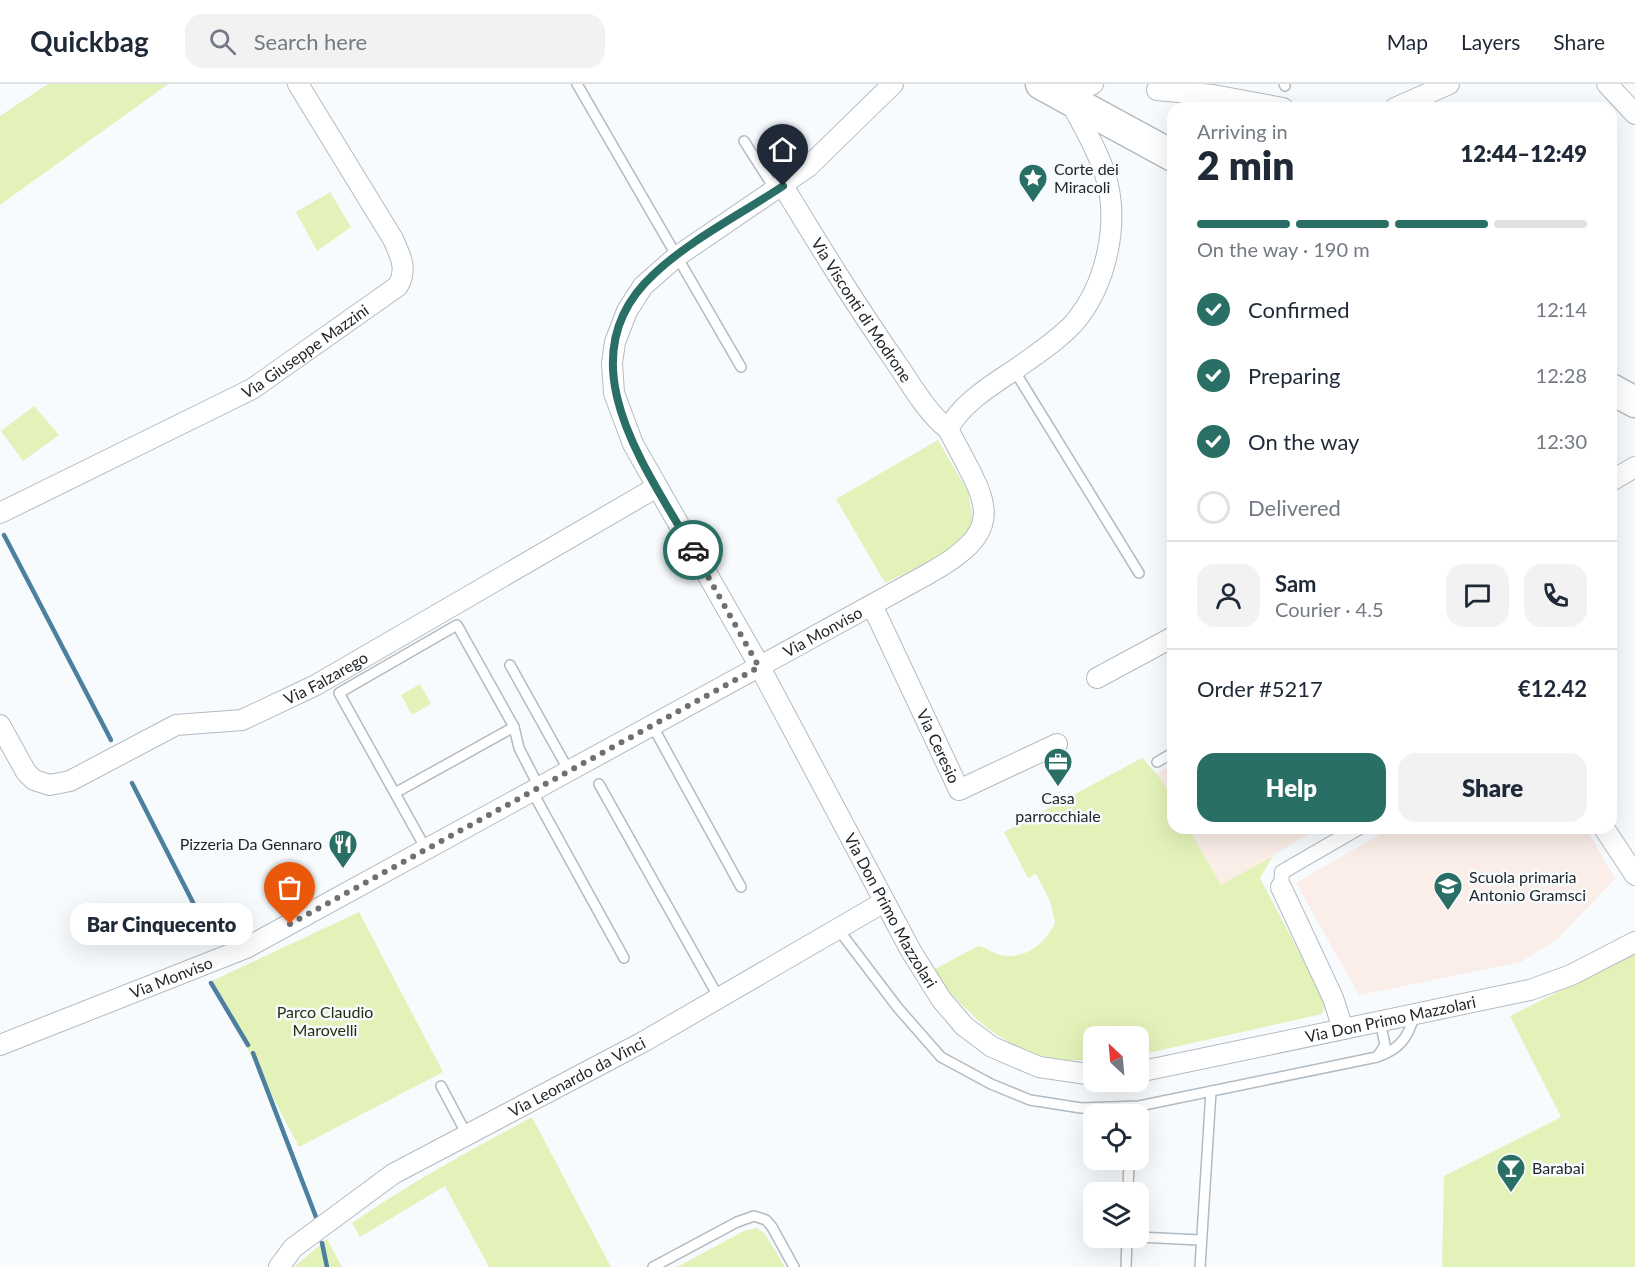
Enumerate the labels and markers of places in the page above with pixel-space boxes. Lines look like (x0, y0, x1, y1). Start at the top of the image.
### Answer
pin (757, 124, 808, 186)
place label: Corte dei Miracoli (1054, 159, 1119, 196)
place icon: Corte dei Miracoli (1017, 162, 1049, 204)
office icon: Casa parrocchiale (1042, 746, 1074, 788)
place label: Casa parrocchiale (1015, 788, 1101, 825)
restaurant icon: Pizzeria Da Gennaro (327, 828, 359, 870)
place label: Pizzeria Da Gennaro (180, 834, 322, 853)
pin (264, 862, 315, 924)
place label: Scuola primaria Antonio Gramsci (1469, 867, 1586, 904)
school or university icon: Scuola primaria Antonio Gramsci (1432, 870, 1464, 912)
callout: Bar Cinquecento (71, 903, 254, 945)
bar icon: Barabai (1495, 1152, 1527, 1194)
place label: Barabai (1532, 1158, 1585, 1177)

